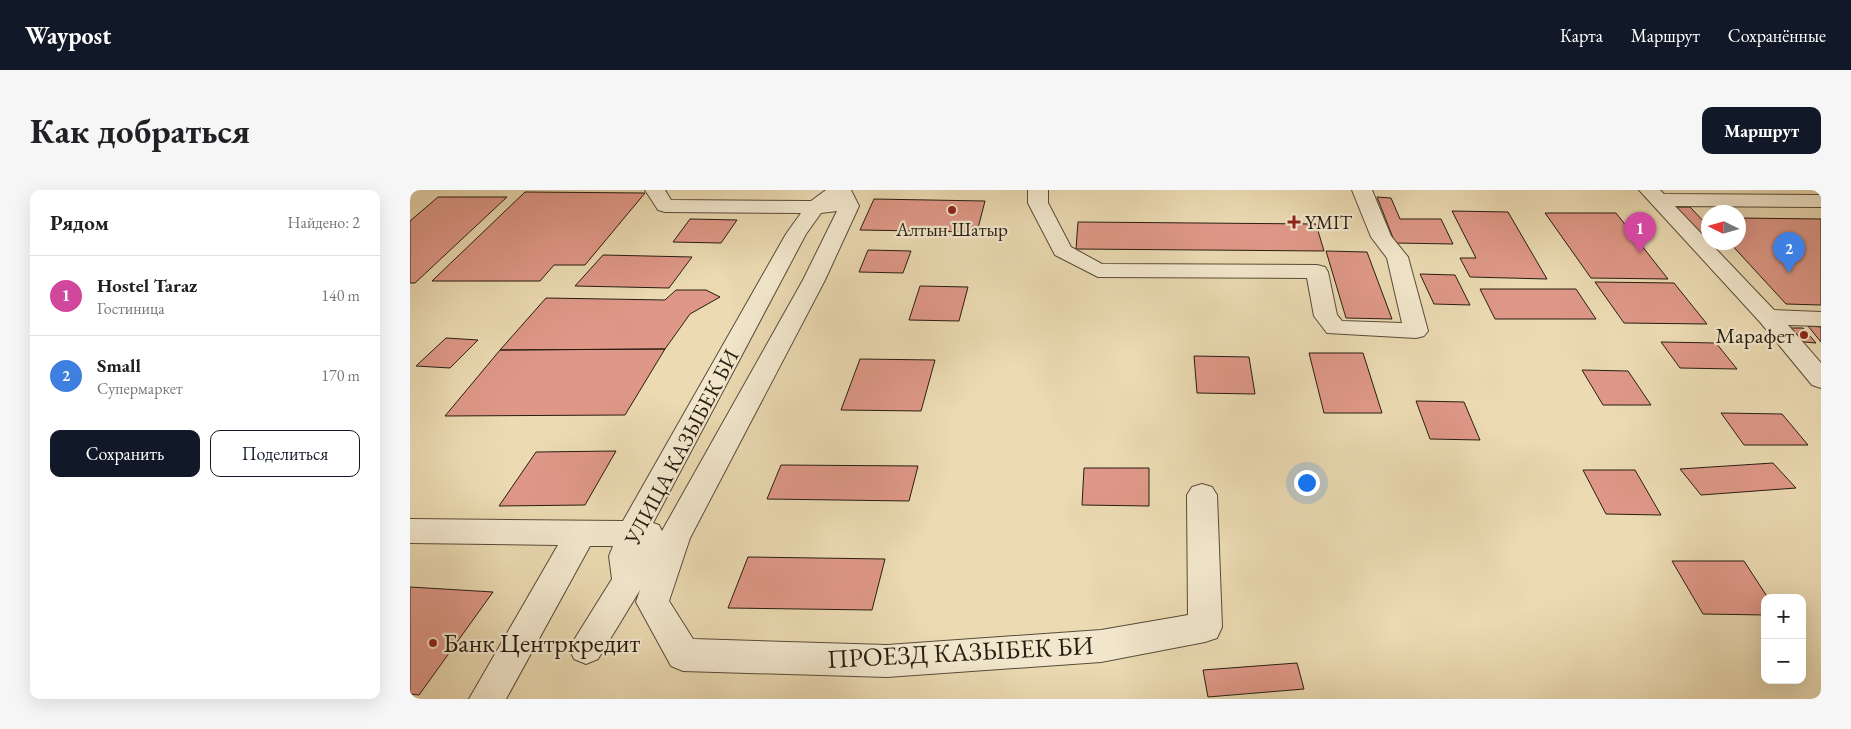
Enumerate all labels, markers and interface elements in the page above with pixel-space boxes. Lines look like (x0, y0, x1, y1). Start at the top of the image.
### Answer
text: Waypost (25, 20, 111, 51)
text: Карта (1560, 24, 1603, 47)
text: Маршрут (1631, 24, 1700, 47)
text: Сохранённые (1728, 24, 1826, 47)
button: Маршрут (1702, 107, 1821, 154)
text: Как добраться (30, 108, 250, 153)
marker: Алтын Шатыр (946, 204, 958, 216)
north arrow (1701, 205, 1746, 250)
text: Рядом (50, 209, 109, 236)
place label: YMIT (1305, 210, 1353, 235)
text: Найдено: 2 (288, 212, 360, 233)
pin: 1 (1624, 212, 1656, 253)
marker: YMIT (1287, 215, 1301, 229)
place label: Алтын Шатыр (895, 217, 1008, 242)
pin: 2 (1773, 232, 1805, 273)
text: Hostel Taraz (97, 273, 197, 298)
text: 1 (62, 285, 70, 306)
text: 140 m (321, 285, 360, 306)
text: Гостиница (97, 298, 165, 319)
place label: Марафет (1716, 321, 1794, 350)
marker: Марафет (1798, 329, 1810, 341)
street label: УЛИЦА КАЗЫБЕК БИ (617, 344, 745, 551)
text: Small (97, 353, 141, 378)
text: 2 (62, 365, 70, 386)
text: 170 m (321, 365, 360, 386)
text: Супермаркет (97, 378, 183, 399)
button: Сохранить (50, 430, 200, 477)
button: Поделиться (210, 430, 360, 477)
your location (1294, 470, 1320, 496)
map controls (1761, 594, 1806, 684)
button: + (1761, 594, 1806, 639)
place label: Банк Центркредит (443, 626, 640, 660)
street label: ПРОЕЗД КАЗЫБЕК БИ (826, 628, 1094, 676)
marker: Банк Центркредит (427, 637, 439, 649)
button: − (1761, 639, 1806, 684)

